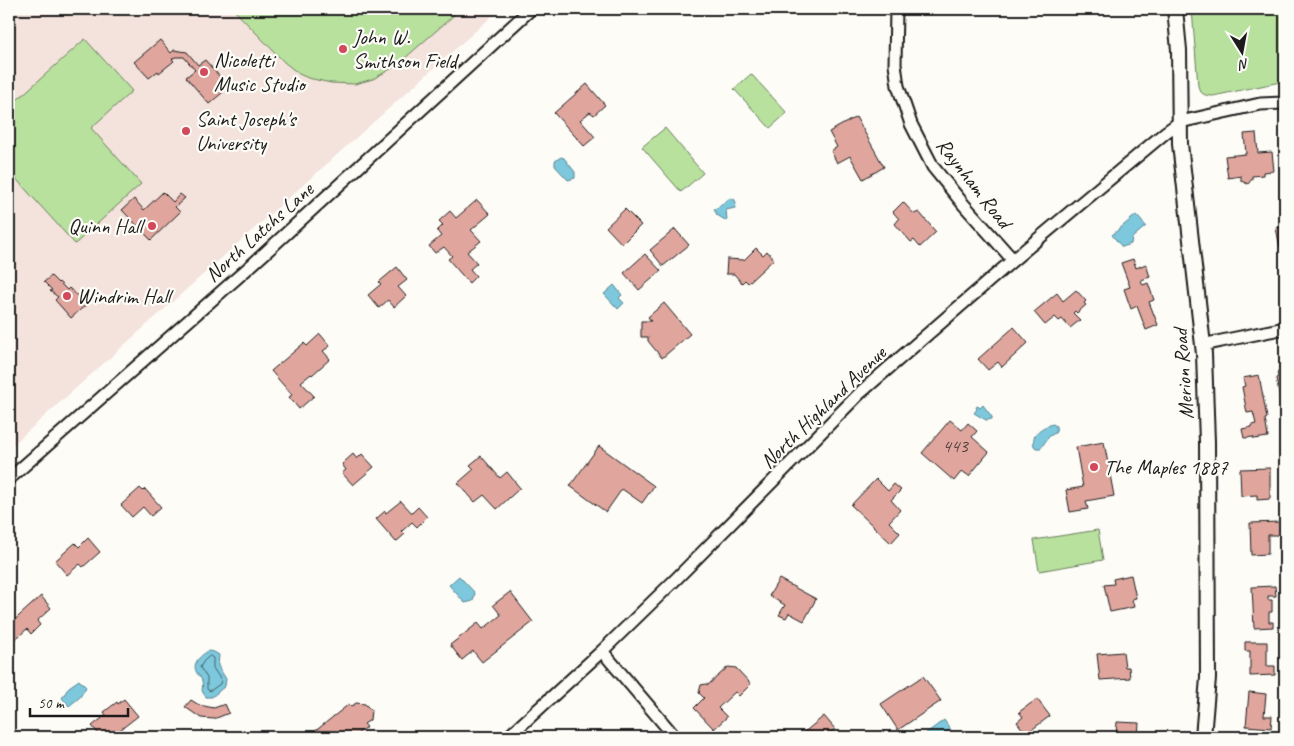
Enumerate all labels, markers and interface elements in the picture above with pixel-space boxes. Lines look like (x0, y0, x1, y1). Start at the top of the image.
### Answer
place label: John W. Smithson Field (352, 24, 460, 74)
north arrow (1216, 28, 1266, 78)
marker: John W. Smithson Field (337, 43, 349, 55)
place label: Nicoletti Music Studio (214, 47, 307, 97)
text: N (1236, 55, 1250, 74)
marker: Nicoletti Music Studio (198, 66, 210, 78)
place label: Saint Joseph's University (196, 106, 297, 156)
marker: Saint Joseph's University (180, 125, 192, 137)
street label: Raynham Road (931, 133, 1020, 236)
street label: North Latchs Lane (199, 176, 319, 287)
place label: Quinn Hall (68, 213, 145, 239)
marker: Quinn Hall (146, 220, 158, 232)
place label: Windrim Hall (77, 283, 174, 309)
marker: Windrim Hall (61, 290, 73, 302)
street label: Merion Road (1167, 325, 1199, 420)
street label: North Highland Avenue (755, 339, 892, 474)
house number: 443 (942, 434, 969, 458)
place label: The Maples 1887 (1104, 454, 1229, 480)
marker: The Maples 1887 (1088, 461, 1100, 473)
scale bar (30, 686, 128, 718)
text: 50 m (38, 694, 65, 713)

